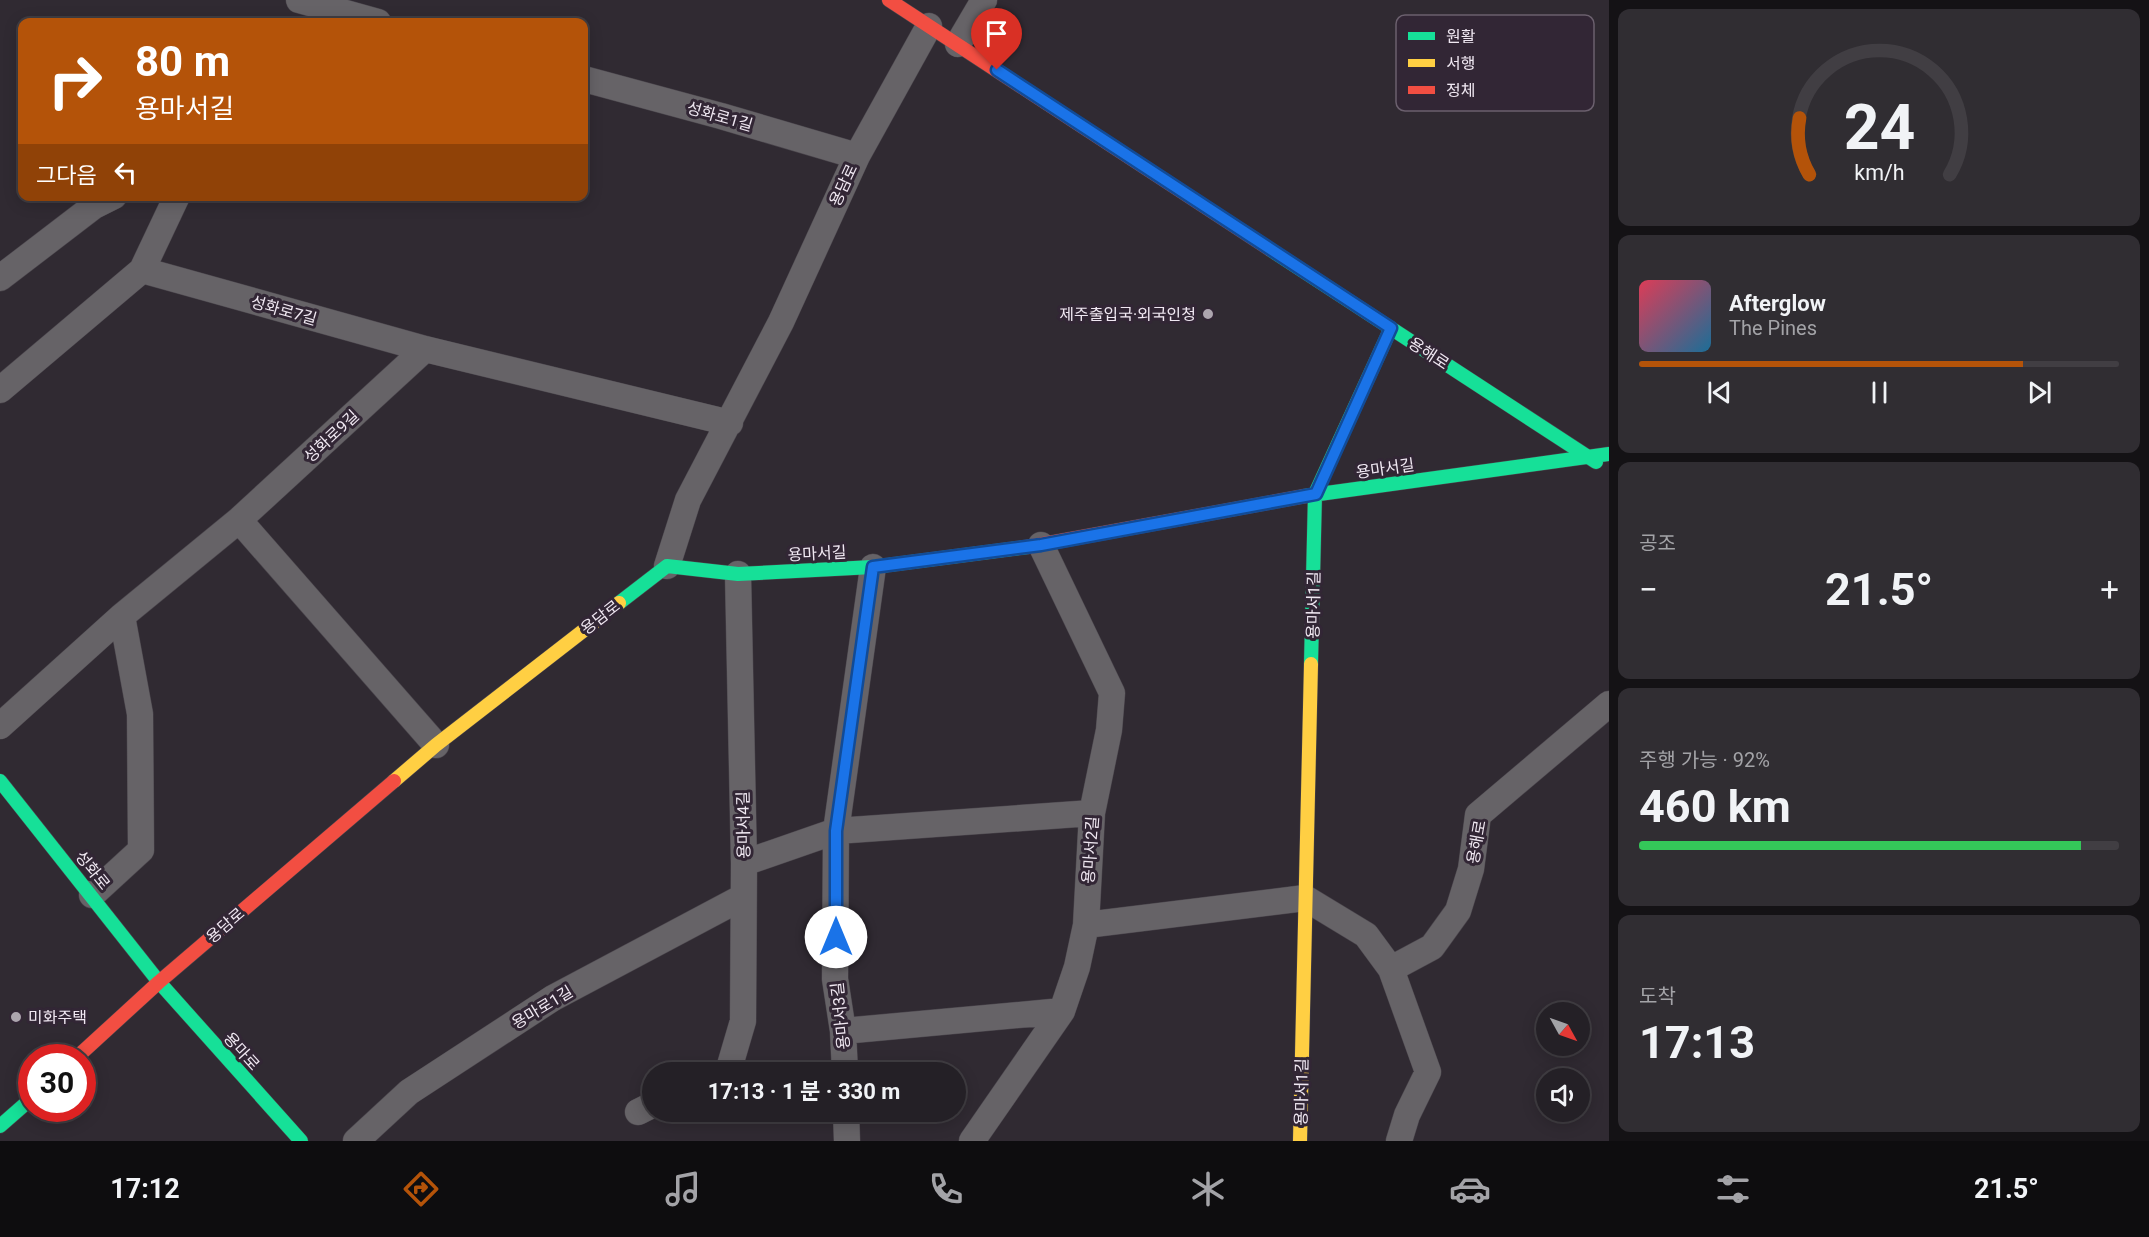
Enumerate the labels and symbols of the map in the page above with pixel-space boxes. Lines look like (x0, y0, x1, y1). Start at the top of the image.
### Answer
pin (971, 8, 1022, 70)
legend (1396, 15, 1594, 111)
text: 원활 (1446, 27, 1476, 46)
text: 서행 (1446, 54, 1475, 73)
text: 정체 (1446, 81, 1475, 100)
street label: 성화로1길 (685, 98, 755, 135)
street label: 용담로 (826, 161, 862, 209)
street label: 성화로7길 (249, 292, 319, 329)
place label: 제주출입국·외국인청 (1059, 305, 1196, 324)
marker: 제주출입국·외국인청 (1201, 307, 1215, 321)
street label: 용해로 (1405, 333, 1453, 374)
street label: 성화로9길 (300, 406, 363, 466)
street label: 용마서길 (1355, 455, 1416, 482)
street label: 용마서길 (787, 542, 847, 565)
street label: 용마서1길 (1303, 571, 1324, 639)
street label: 용담로 (577, 596, 624, 638)
street label: 용마서4길 (733, 791, 754, 859)
street label: 용마서2길 (1079, 816, 1102, 885)
street label: 용해로 (1463, 818, 1490, 865)
street label: 성화로 (71, 847, 114, 894)
street label: 용담로 (202, 904, 248, 947)
position arrow (804, 905, 868, 969)
street label: 용마서3길 (828, 981, 853, 1051)
street label: 용마로1길 (508, 982, 576, 1033)
north arrow (1536, 1002, 1590, 1056)
place label: 미화주택 (28, 1008, 87, 1027)
marker: 미화주택 (9, 1010, 23, 1024)
street label: 용마로 (220, 1029, 264, 1074)
speed limit sign: 30 (18, 1044, 96, 1122)
street label: 용마서1길 (1291, 1058, 1312, 1126)

